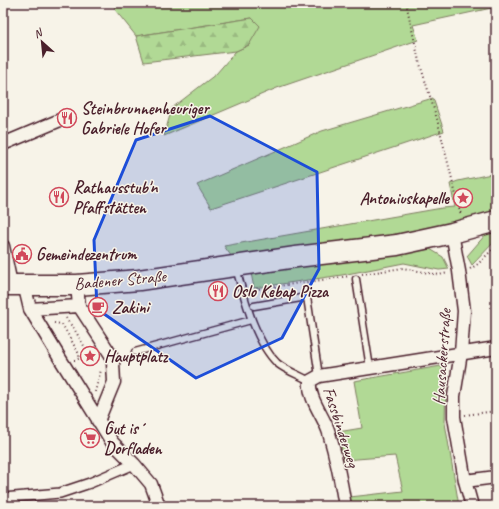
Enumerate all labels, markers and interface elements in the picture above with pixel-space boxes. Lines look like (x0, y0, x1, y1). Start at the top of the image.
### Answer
north arrow (22, 22, 62, 62)
text: N (31, 24, 46, 41)
place label: Steinbrunnenheuriger Gabriele Hofer (81, 98, 210, 139)
restaurant icon: Steinbrunnenheuriger Gabriele Hofer (56, 107, 78, 129)
place label: Rathausstub'n Pfaffstätten (73, 177, 159, 218)
restaurant icon: Rathausstub'n Pfaffstätten (48, 186, 70, 208)
place icon: Antoniuskapelle (452, 187, 474, 209)
place label: Antoniuskapelle (360, 188, 450, 209)
public building icon: Gemeindezentrum (11, 243, 33, 265)
place label: Gemeindezentrum (36, 244, 138, 265)
street label: Badener Straße (73, 265, 168, 294)
restaurant icon: Oslo Kebap Pizza (207, 280, 229, 302)
place label: Oslo Kebap Pizza (232, 281, 330, 302)
cafe icon: Zakini (87, 296, 109, 318)
place label: Zakini (112, 297, 152, 318)
street label: Hausackerstraße (428, 307, 456, 406)
place icon: Hauptplatz (79, 345, 101, 367)
place label: Hauptplatz (104, 346, 169, 367)
street label: Fassbinderweg (318, 384, 364, 472)
place label: Gut is´ Dorfladen (104, 418, 163, 459)
supermarket icon: Gut is´ Dorfladen (79, 427, 101, 449)

